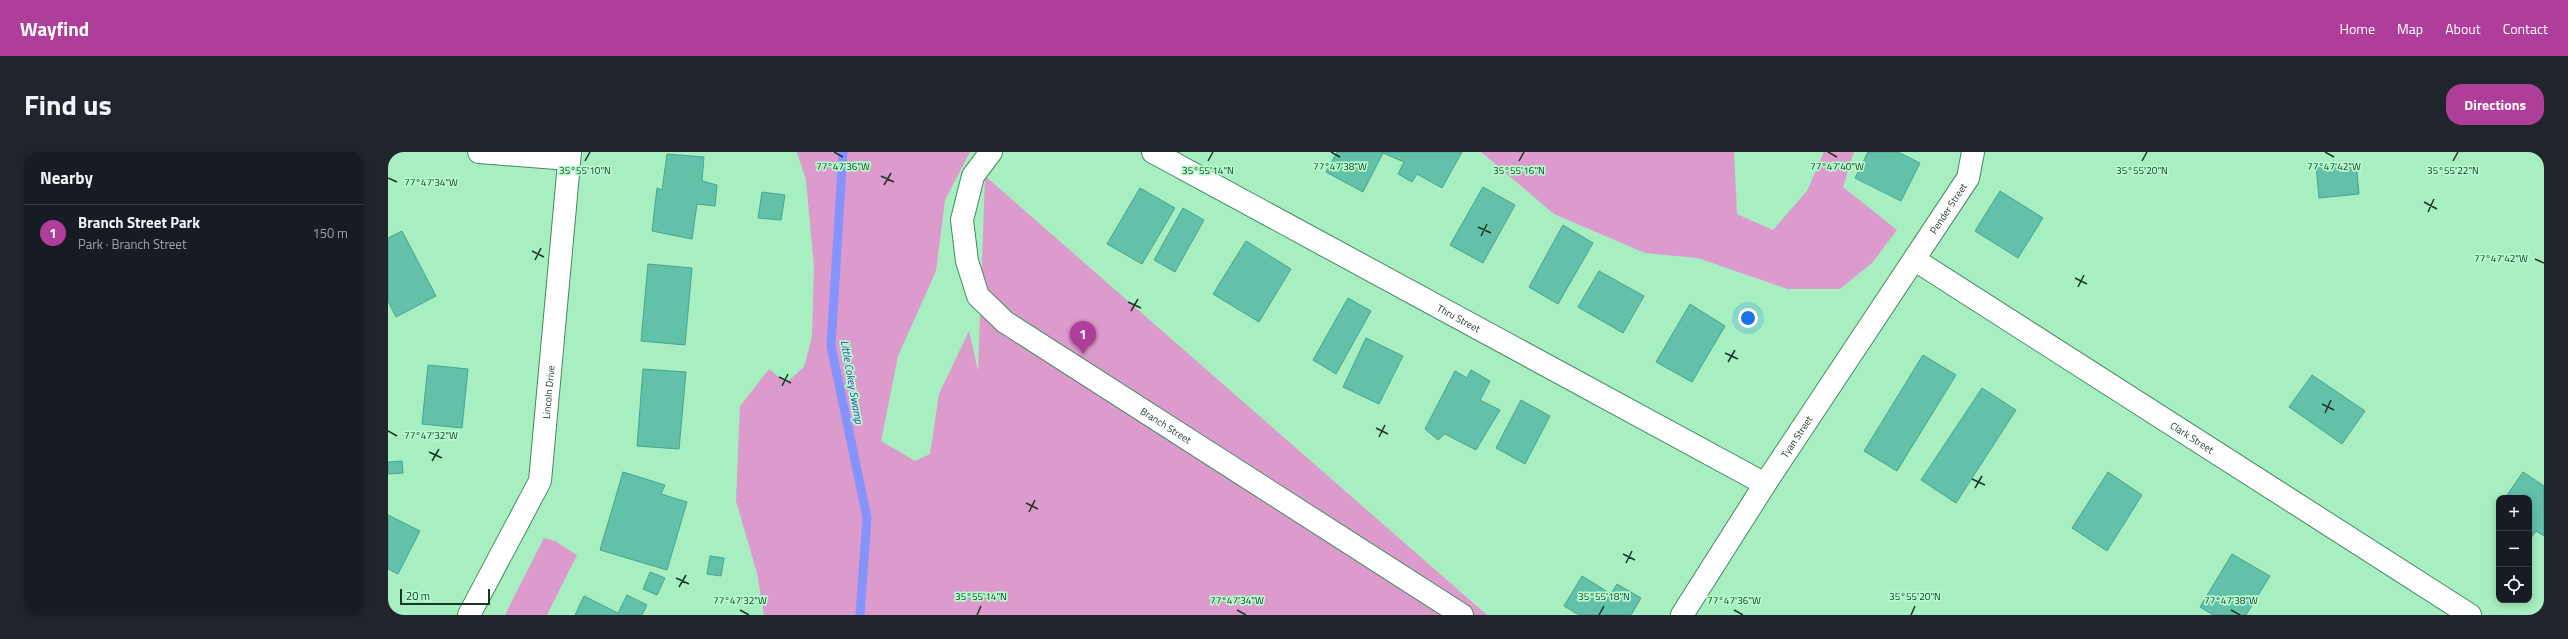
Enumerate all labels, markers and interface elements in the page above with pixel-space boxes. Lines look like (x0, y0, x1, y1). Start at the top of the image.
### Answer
text: Wayfind (20, 14, 89, 43)
text: Home (2340, 18, 2375, 39)
text: Map (2397, 18, 2423, 39)
text: About (2445, 18, 2481, 39)
text: Contact (2503, 18, 2548, 39)
text: Find us (24, 83, 112, 126)
button: Directions (2446, 84, 2544, 125)
text: 77°47'36"W (816, 159, 870, 174)
text: 77°47'38"W (1313, 159, 1367, 174)
text: 77°47'40"W (1810, 159, 1864, 174)
text: 77°47'42"W (2307, 159, 2361, 174)
text: 35°55'10"N (559, 163, 611, 178)
text: 35°55'14"N (1182, 163, 1234, 178)
text: 35°55'16"N (1493, 163, 1545, 178)
text: 35°55'20"N (2116, 163, 2168, 178)
text: 35°55'22"N (2427, 163, 2479, 178)
text: Nearby (40, 165, 93, 191)
text: 77°47'34"W (404, 175, 458, 190)
street label: Pender Street (1926, 179, 1971, 237)
text: Branch Street Park (78, 211, 200, 234)
text: 1 (49, 223, 57, 243)
text: 150 m (312, 223, 348, 243)
text: Park · Branch Street (78, 234, 186, 254)
text: 77°47'42"W (2474, 251, 2528, 266)
street label: Thru Street (1434, 300, 1484, 336)
your location (1738, 308, 1758, 328)
pin: 1 (1070, 321, 1096, 354)
water label: Little Cokey Swamp (837, 339, 867, 426)
street label: Lincoln Drive (538, 365, 558, 419)
street label: Branch Street (1138, 403, 1195, 447)
street label: Tyan Street (1777, 412, 1816, 461)
street label: Clark Street (2167, 418, 2217, 457)
text: 77°47'32"W (404, 428, 458, 443)
map controls (2496, 495, 2532, 603)
button: + (2496, 495, 2532, 531)
button: − (2496, 531, 2532, 567)
button: locate (2496, 567, 2532, 603)
scale bar (400, 587, 490, 606)
text: 20 m (406, 588, 430, 604)
text: 35°55'14"N (955, 589, 1007, 604)
text: 35°55'18"N (1578, 589, 1630, 604)
text: 35°55'20"N (1889, 589, 1941, 604)
text: 77°47'32"W (713, 593, 767, 608)
text: 77°47'34"W (1210, 593, 1264, 608)
text: 77°47'36"W (1707, 593, 1761, 608)
text: 77°47'38"W (2204, 593, 2258, 608)

